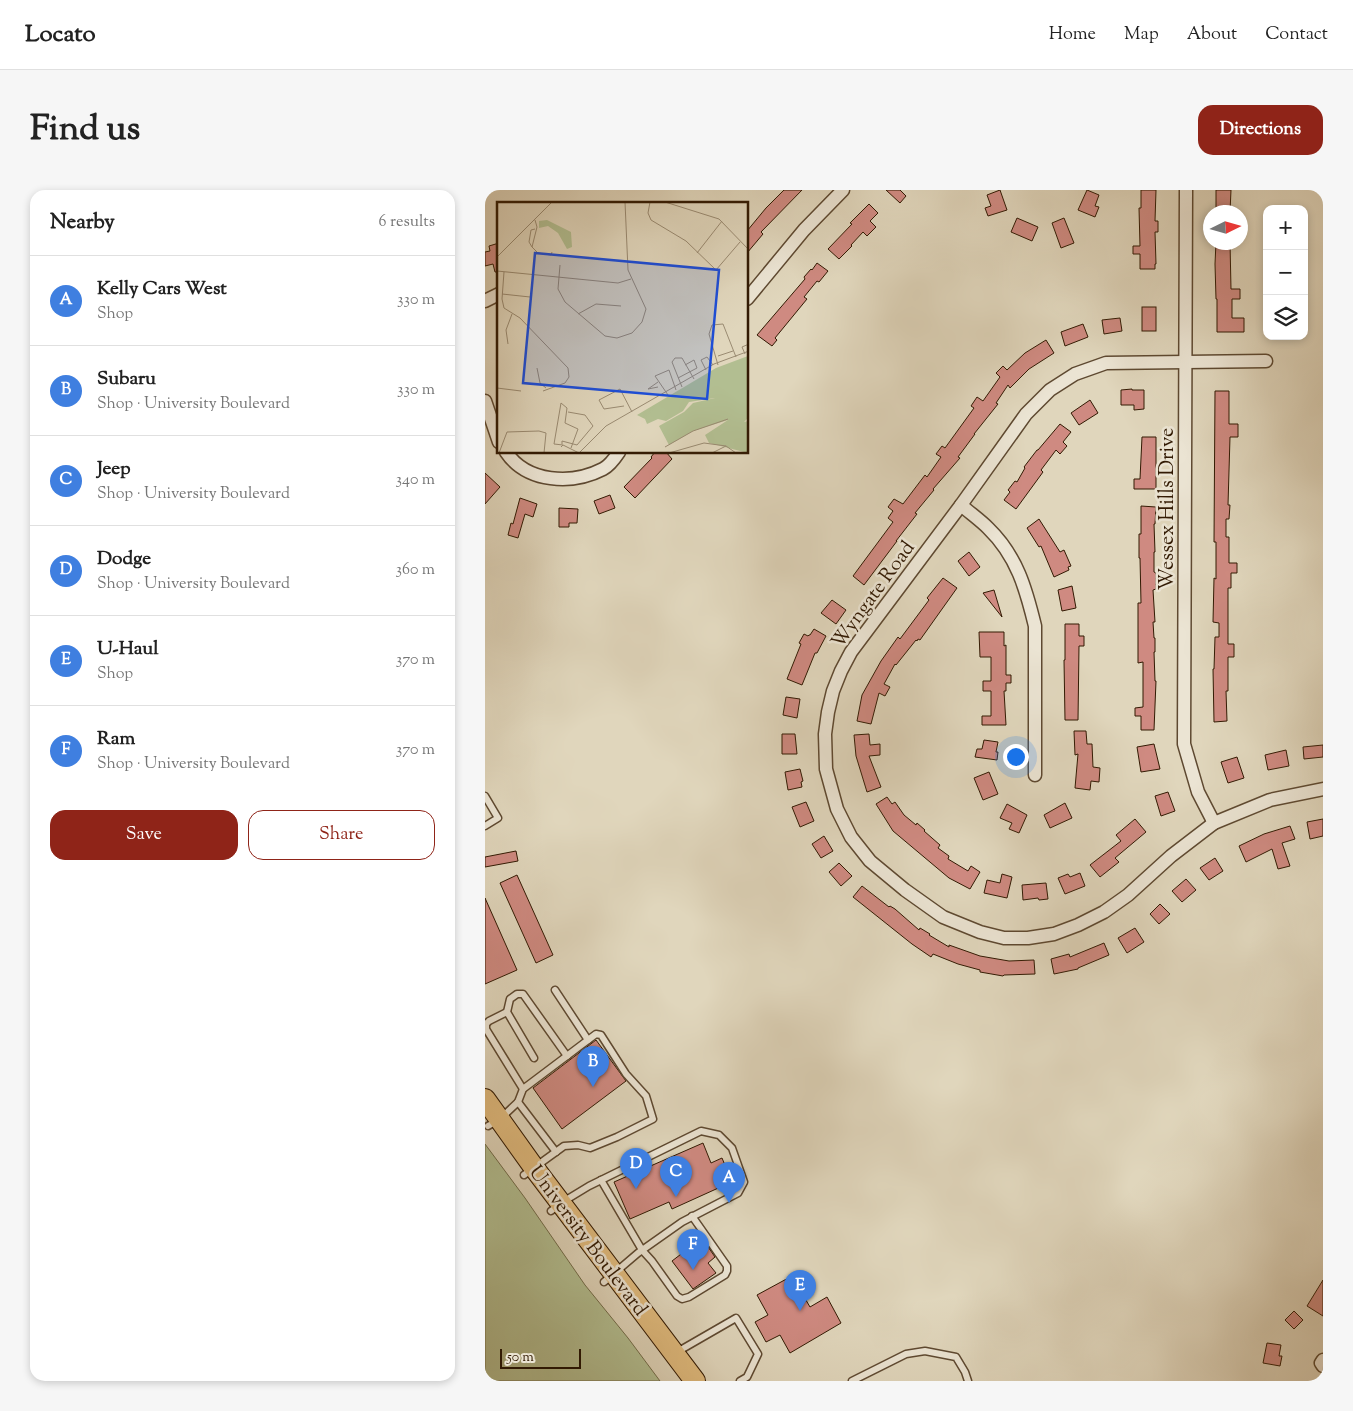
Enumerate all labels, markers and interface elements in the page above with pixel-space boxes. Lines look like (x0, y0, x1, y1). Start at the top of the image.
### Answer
text: Locato (25, 18, 96, 52)
text: Home (1049, 22, 1096, 48)
text: Map (1124, 22, 1159, 48)
text: About (1187, 22, 1237, 48)
text: Contact (1265, 22, 1328, 48)
text: Find us (30, 105, 140, 156)
button: Directions (1198, 105, 1323, 155)
inset map (497, 202, 749, 454)
north arrow (1203, 205, 1248, 250)
map controls (1263, 205, 1308, 340)
button: + (1263, 205, 1308, 250)
text: Nearby (50, 208, 115, 238)
text: 6 results (379, 211, 435, 234)
button: − (1263, 250, 1308, 295)
text: Kelly Cars West (97, 276, 227, 303)
text: A (60, 289, 73, 312)
text: 330 m (397, 289, 435, 312)
button: layers (1263, 295, 1308, 340)
text: Shop (97, 303, 133, 326)
text: Subaru (97, 366, 156, 393)
text: B (61, 379, 71, 402)
text: 330 m (397, 379, 435, 402)
text: Shop · University Boulevard (97, 393, 290, 416)
street label: Wessex Hills Drive (1154, 428, 1183, 590)
text: Jeep (97, 456, 131, 483)
text: C (60, 469, 72, 492)
text: 340 m (396, 469, 435, 492)
text: Shop · University Boulevard (97, 483, 290, 506)
street label: Wyngate Road (825, 536, 923, 655)
text: Dodge (97, 546, 151, 573)
text: D (60, 559, 72, 582)
text: 360 m (396, 559, 435, 582)
text: Shop · University Boulevard (97, 573, 290, 596)
text: U-Haul (97, 636, 158, 663)
text: E (61, 649, 71, 672)
text: 370 m (396, 649, 435, 672)
text: Shop (97, 663, 133, 686)
text: Ram (97, 726, 135, 753)
text: F (62, 739, 70, 762)
text: 370 m (396, 739, 435, 762)
your location (1003, 744, 1029, 770)
text: Shop · University Boulevard (97, 753, 290, 776)
button: Save (50, 810, 238, 860)
button: Share (248, 810, 435, 860)
pin: B (577, 1046, 609, 1087)
pin: D (620, 1148, 652, 1189)
pin: C (660, 1156, 692, 1197)
street label: University Boulevard (520, 1160, 654, 1323)
pin: A (713, 1162, 745, 1203)
pin: F (677, 1229, 709, 1270)
pin: E (784, 1270, 816, 1311)
scale bar (500, 1346, 581, 1369)
text: 50 m (507, 1348, 534, 1368)

